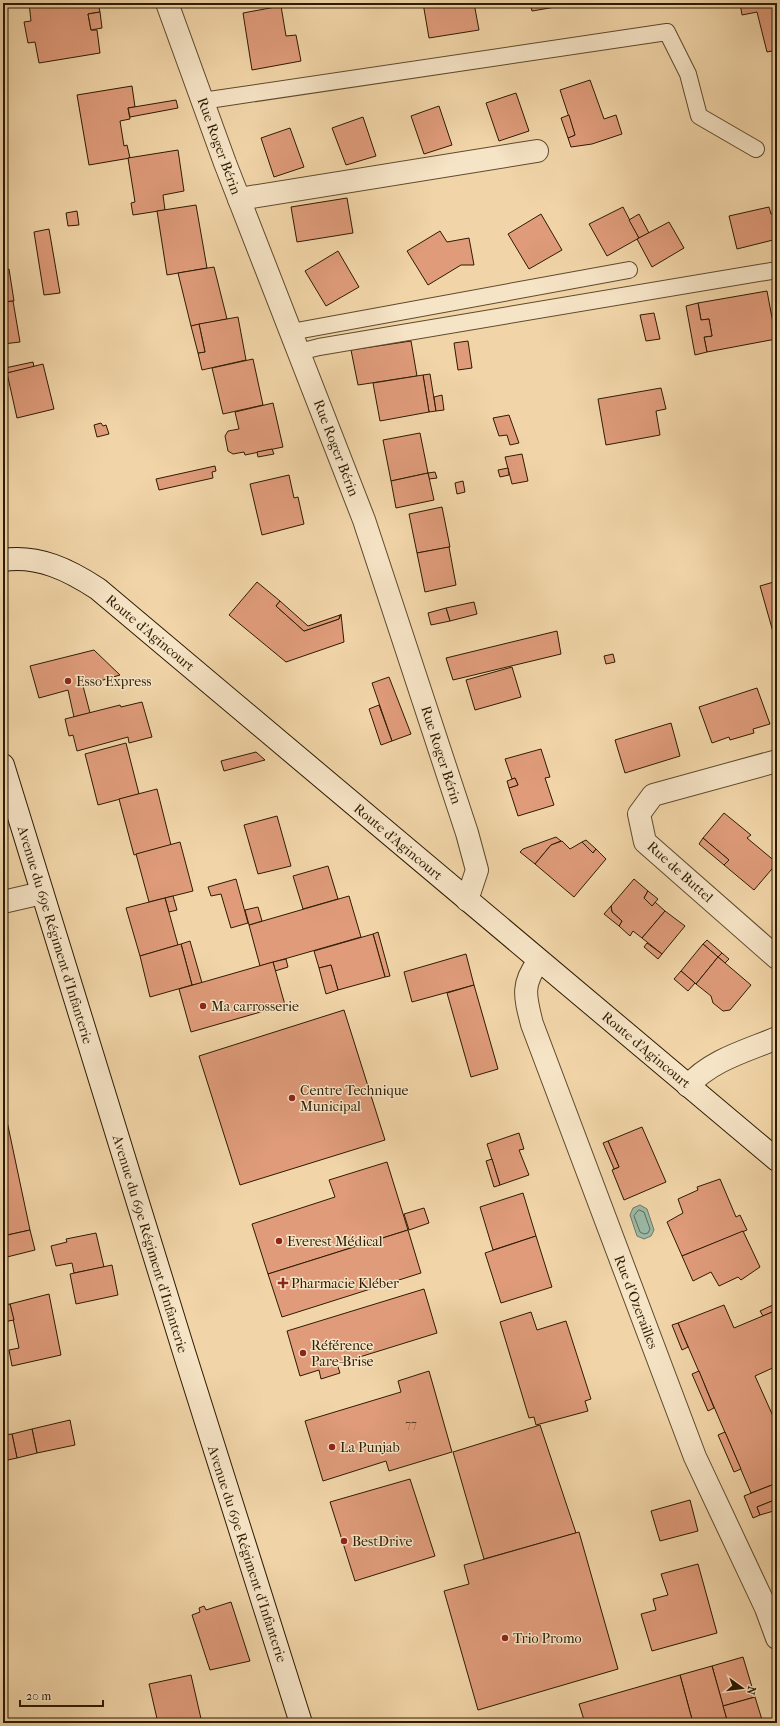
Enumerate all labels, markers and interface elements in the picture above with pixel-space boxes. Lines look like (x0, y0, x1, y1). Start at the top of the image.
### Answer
street label: Rue Roger Bérin (194, 95, 244, 197)
street label: Rue Roger Bérin (310, 397, 362, 499)
street label: Route d'Agincourt (102, 591, 198, 675)
place label: Esso Express (76, 673, 151, 690)
marker: Esso Express (63, 676, 73, 686)
street label: Rue Roger Bérin (417, 704, 465, 806)
street label: Route d'Agincourt (350, 800, 446, 884)
street label: Avenue du 69e Régiment d'Infanterie (13, 823, 96, 1046)
street label: Rue de Buttel (643, 838, 717, 906)
place label: Ma carrosserie (211, 998, 299, 1015)
marker: Ma carrosserie (198, 1001, 208, 1011)
street label: Route d'Agincourt (598, 1008, 694, 1092)
place label: Centre Technique Municipal (300, 1082, 409, 1115)
marker: Centre Technique Municipal (287, 1093, 297, 1103)
street label: Avenue du 69e Régiment d'Infanterie (108, 1132, 191, 1355)
place label: Everest Médical (287, 1233, 383, 1250)
marker: Everest Médical (274, 1236, 284, 1246)
street label: Rue d'Ozerailles (610, 1253, 662, 1351)
place label: Pharmacie Kléber (291, 1275, 399, 1292)
marker: Pharmacie Kléber (278, 1278, 288, 1288)
place label: Référence Pare-Brise (311, 1337, 374, 1370)
marker: Référence Pare-Brise (298, 1348, 308, 1358)
house number: 77 (405, 1417, 417, 1431)
place label: La Punjab (340, 1439, 400, 1456)
marker: La Punjab (327, 1442, 337, 1452)
street label: Avenue du 69e Régiment d'Infanterie (204, 1443, 290, 1665)
place label: BestDrive (352, 1533, 412, 1550)
marker: BestDrive (339, 1536, 349, 1546)
place label: Trio Promo (513, 1630, 582, 1647)
marker: Trio Promo (500, 1633, 510, 1643)
north arrow (722, 1668, 762, 1708)
scale bar (20, 1682, 103, 1708)
text: N (744, 1685, 759, 1697)
text: 20 m (26, 1689, 51, 1703)

